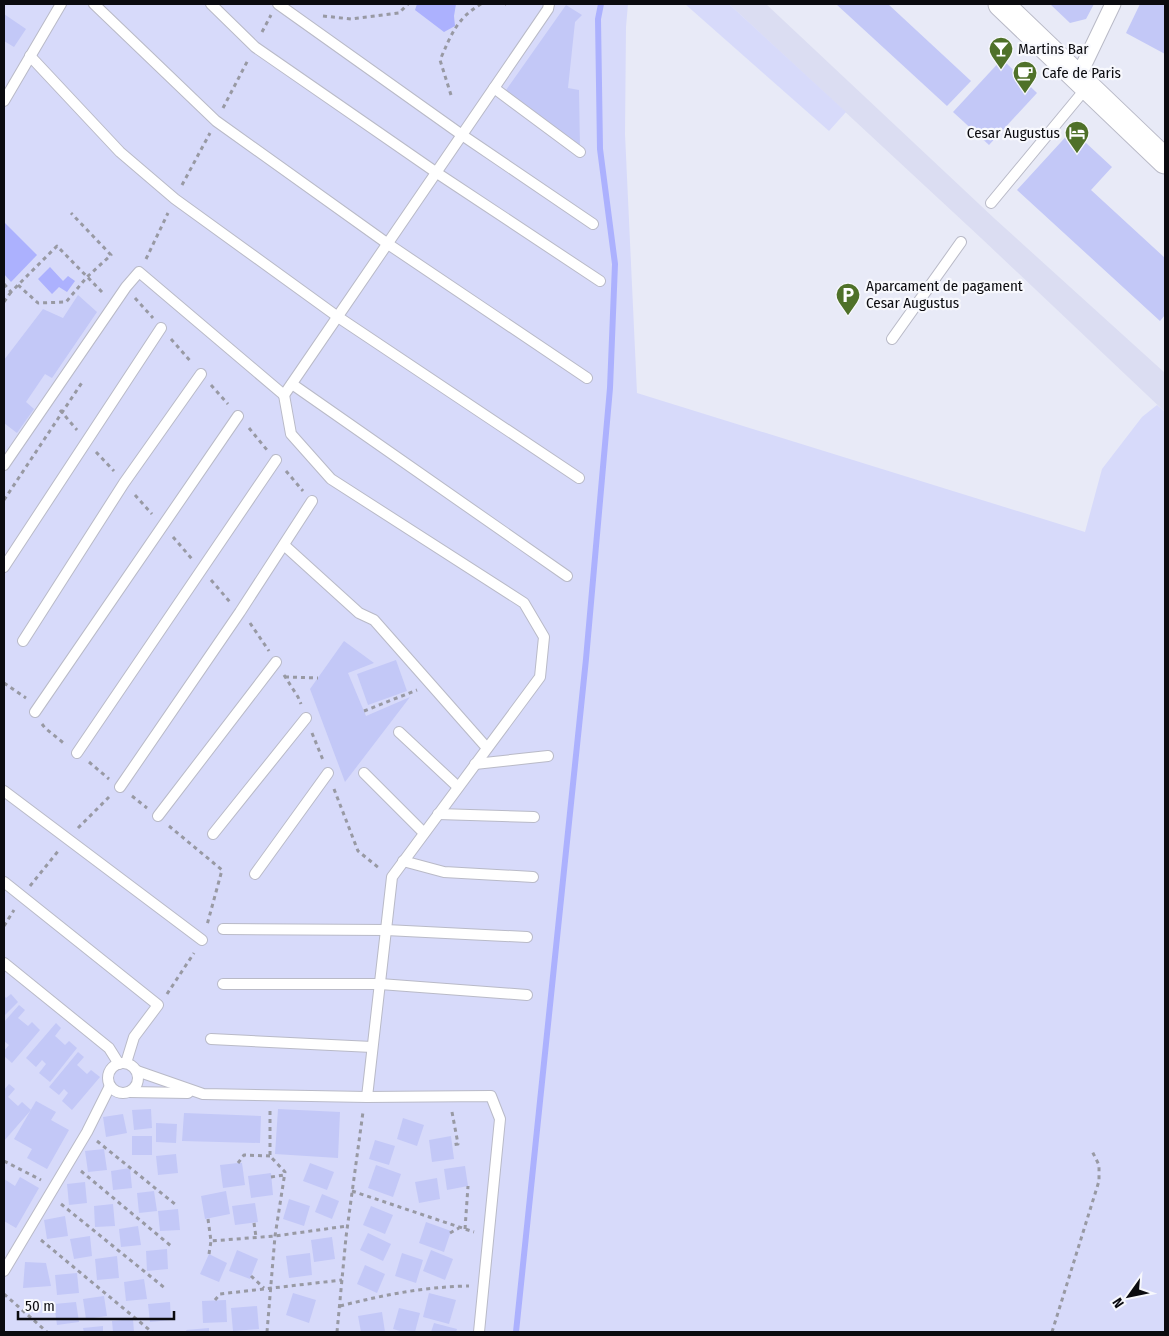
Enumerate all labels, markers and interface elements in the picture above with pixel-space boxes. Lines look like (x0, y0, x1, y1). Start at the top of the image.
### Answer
bar icon: Martins Bar (988, 36, 1014, 70)
place label: Martins Bar (1018, 40, 1089, 58)
cafe icon: Cafe de Paris (1012, 60, 1038, 94)
place label: Cafe de Paris (1042, 64, 1121, 82)
hotel icon: Cesar Augustus (1064, 120, 1090, 154)
place label: Cesar Augustus (967, 124, 1060, 142)
place label: Aparcament de pagament Cesar Augustus (866, 277, 1023, 312)
parking icon: Aparcament de pagament Cesar Augustus (835, 282, 861, 316)
north arrow (1104, 1271, 1154, 1321)
scale bar (18, 1288, 174, 1320)
text: N (1109, 1295, 1128, 1311)
text: 50 m (25, 1297, 55, 1315)

